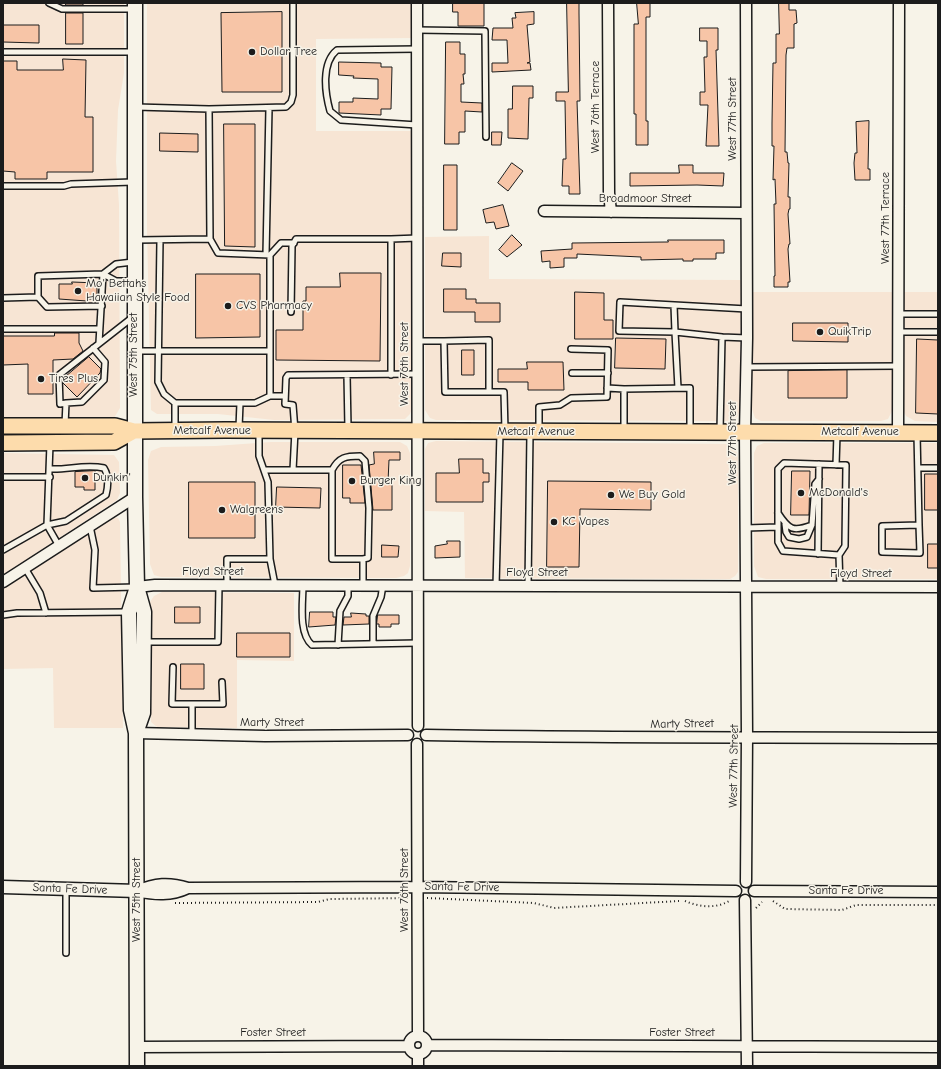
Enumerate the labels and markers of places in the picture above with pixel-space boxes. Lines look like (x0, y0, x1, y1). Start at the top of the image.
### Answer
place label: Dollar Tree (260, 45, 317, 59)
marker: Dollar Tree (247, 47, 257, 57)
place label: Mo' Bettahs Hawaiian Style Food (86, 277, 190, 305)
marker: Mo' Bettahs Hawaiian Style Food (73, 286, 83, 296)
place label: CVS Pharmacy (236, 299, 312, 313)
marker: CVS Pharmacy (223, 301, 233, 311)
place label: QuikTrip (828, 325, 871, 339)
marker: QuikTrip (815, 327, 825, 337)
place label: Tires Plus (49, 372, 98, 386)
marker: Tires Plus (36, 374, 46, 384)
place label: Dunkin' (93, 471, 131, 485)
marker: Dunkin' (80, 473, 90, 483)
place label: Burger King (360, 474, 422, 488)
marker: Burger King (347, 476, 357, 486)
place label: McDonald's (809, 486, 868, 500)
place label: We Buy Gold (619, 488, 685, 502)
marker: McDonald's (796, 488, 806, 498)
marker: We Buy Gold (606, 490, 616, 500)
place label: Walgreens (230, 503, 283, 517)
marker: Walgreens (217, 505, 227, 515)
place label: KC Vapes (562, 515, 609, 529)
marker: KC Vapes (549, 517, 559, 527)

